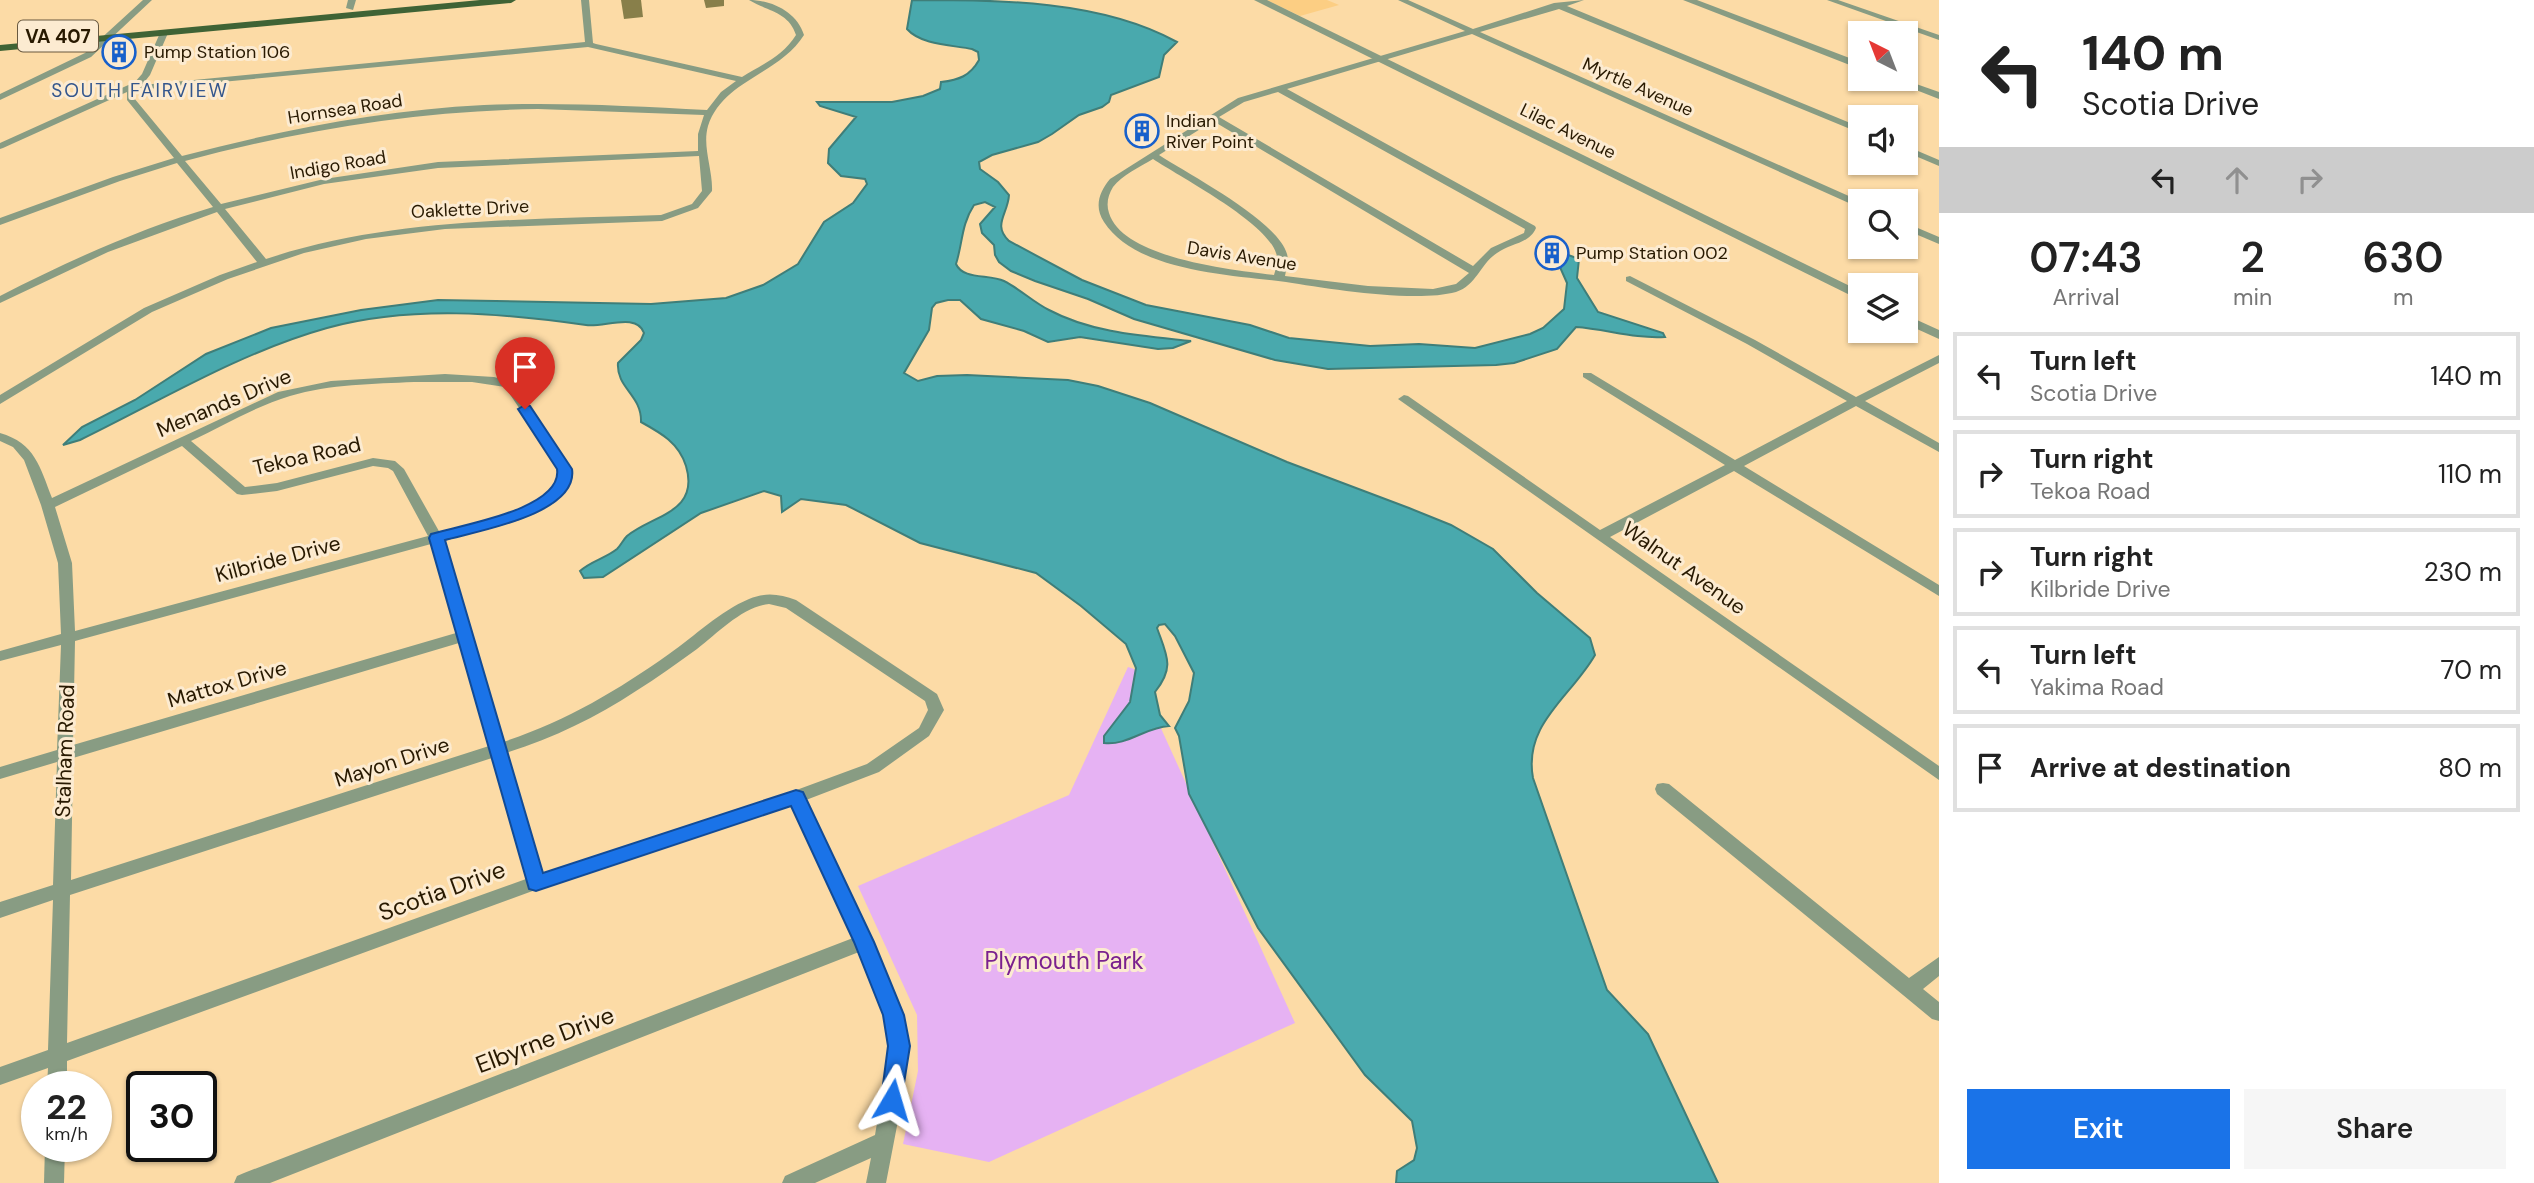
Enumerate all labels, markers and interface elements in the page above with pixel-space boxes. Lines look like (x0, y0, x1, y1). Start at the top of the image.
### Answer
road number: VA 407 (18, 20, 98, 52)
north arrow (1848, 21, 1918, 91)
map controls (1848, 21, 1918, 343)
text: 140 m (2082, 21, 2224, 85)
icon: left (1967, 28, 2058, 119)
building icon: Pump Station 106 (100, 33, 138, 71)
place label: Pump Station 106 (144, 40, 290, 64)
street label: Myrtle Avenue (1579, 52, 1697, 122)
district label: SOUTH FAIRVIEW (51, 78, 229, 103)
text: Scotia Drive (2082, 83, 2259, 125)
street label: Hornsea Road (286, 88, 404, 130)
street label: Lilac Avenue (1516, 97, 1620, 165)
button: sound (1848, 105, 1918, 175)
place label: Indian River Point (1166, 109, 1254, 154)
building icon: Indian River Point (1123, 112, 1161, 150)
street label: Indigo Road (288, 145, 388, 185)
icon: left (2145, 161, 2183, 199)
icon: ahead (2218, 161, 2256, 199)
icon: right (2291, 161, 2329, 199)
button: search (1848, 189, 1918, 259)
street label: Oaklette Drive (410, 194, 530, 224)
text: 07:43 (2029, 230, 2143, 285)
text: 2 (2241, 230, 2265, 285)
text: 630 (2363, 230, 2444, 285)
building icon: Pump Station 002 (1533, 234, 1571, 272)
street label: Davis Avenue (1185, 235, 1299, 277)
place label: Pump Station 002 (1576, 241, 1728, 265)
button: layers (1848, 273, 1918, 343)
text: Arrival (2053, 282, 2120, 312)
text: min (2233, 282, 2272, 312)
text: m (2393, 282, 2413, 312)
pin (495, 337, 555, 409)
text: Turn left (2030, 344, 2137, 378)
icon: arrive (506, 348, 544, 386)
icon: left (1971, 357, 2009, 395)
text: 140 m (2430, 359, 2502, 393)
street label: Menands Drive (152, 362, 296, 444)
text: Scotia Drive (2030, 378, 2157, 408)
street label: Tekoa Road (250, 430, 364, 482)
text: Turn right (2030, 442, 2154, 476)
icon: right (1971, 455, 2009, 493)
text: 110 m (2438, 457, 2502, 491)
text: Tekoa Road (2030, 476, 2150, 506)
street label: Walnut Avenue (1617, 515, 1751, 621)
street label: Kilbride Drive (212, 529, 344, 589)
text: Turn right (2030, 540, 2154, 574)
icon: right (1971, 553, 2009, 591)
text: 230 m (2424, 555, 2502, 589)
text: Kilbride Drive (2030, 574, 2171, 604)
text: Turn left (2030, 638, 2137, 672)
icon: left (1971, 651, 2009, 689)
text: 70 m (2441, 653, 2502, 687)
street label: Mattox Drive (164, 654, 290, 714)
text: Yakima Road (2030, 672, 2164, 702)
street label: Stalham Road (49, 684, 81, 818)
street label: Mayon Drive (331, 730, 453, 794)
icon: arrive (1971, 749, 2009, 787)
text: Arrive at destination (2030, 751, 2291, 785)
text: 80 m (2438, 751, 2502, 785)
street label: Scotia Drive (374, 853, 510, 928)
park label: Plymouth Park (985, 945, 1143, 976)
street label: Elbyrne Drive (471, 999, 618, 1080)
position arrow (855, 1063, 929, 1137)
speed limit sign: 30 (126, 1071, 217, 1162)
text: 22 (46, 1084, 87, 1130)
button: Exit (1967, 1089, 2230, 1169)
button: Share (2244, 1089, 2506, 1169)
text: km/h (45, 1122, 88, 1146)

